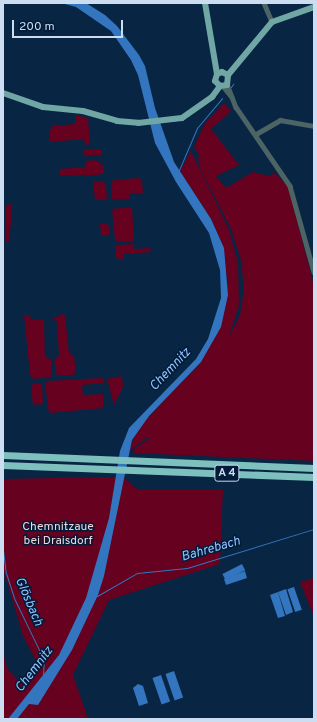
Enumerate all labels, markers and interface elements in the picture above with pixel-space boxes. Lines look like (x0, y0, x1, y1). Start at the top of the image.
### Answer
scale bar (14, 12, 125, 38)
text: 200 m (19, 19, 55, 35)
water label: Chemnitz (147, 345, 195, 395)
road number: A 4 (214, 464, 240, 482)
park label: Chemnitzaue bei Draisdorf (22, 521, 94, 549)
water label: Bahrebach (180, 534, 242, 566)
water label: Glösbach (11, 575, 45, 629)
water label: Chemnitz (13, 644, 57, 696)

